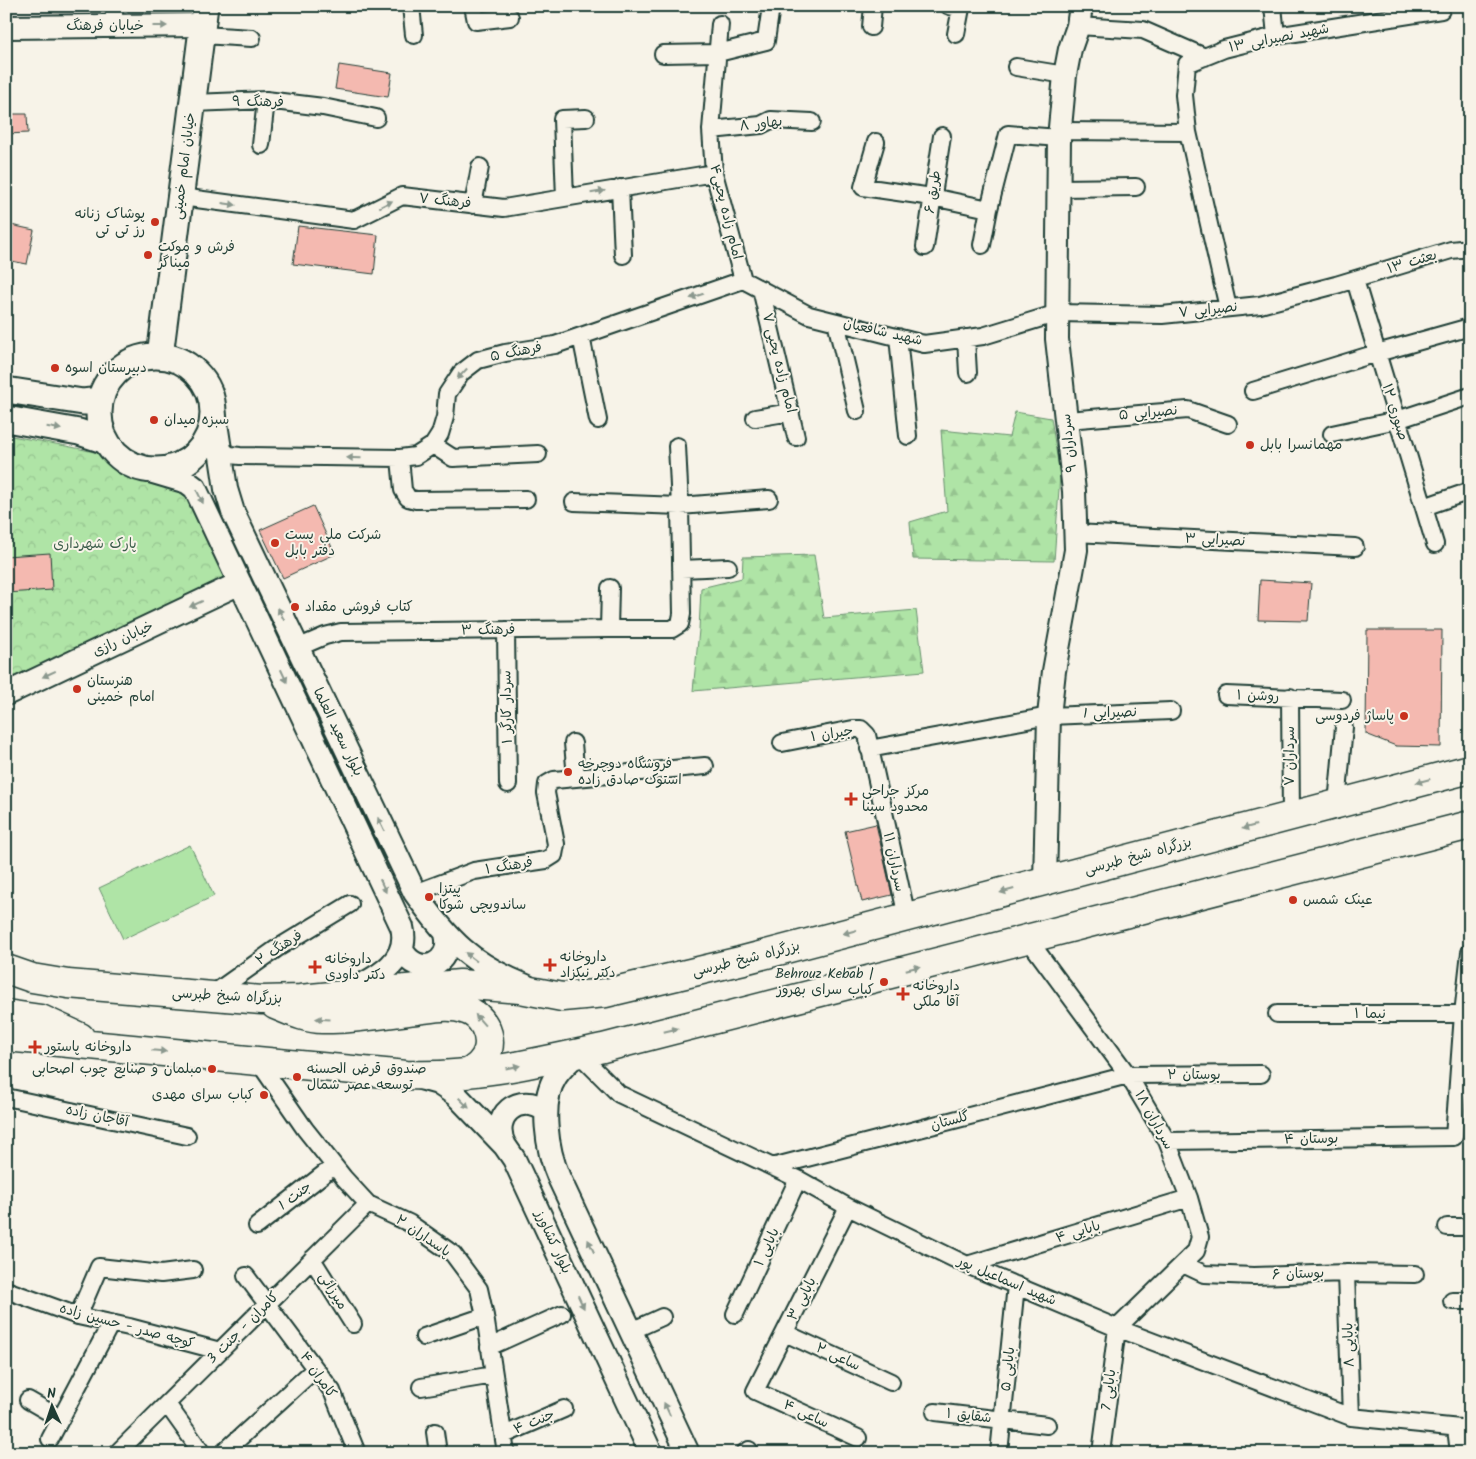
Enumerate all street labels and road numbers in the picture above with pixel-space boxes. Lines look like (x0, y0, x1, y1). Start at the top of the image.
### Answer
street label: خیابان فرهنگ (66, 15, 144, 37)
street label: شهید نصیرایی ۱۳ (1227, 17, 1331, 59)
street label: فرهنگ ۹ (232, 91, 284, 113)
street label: بهاور ۸ (738, 110, 784, 138)
street label: خیابان امام خمینی (167, 111, 201, 221)
street label: امام زاده یحیی۴ (704, 162, 748, 262)
street label: طریق ۶ (919, 169, 947, 215)
street label: فرهنگ ۷ (418, 187, 472, 215)
street label: بعثت ۱۳ (1384, 244, 1440, 280)
street label: نصیرایی ۷ (1177, 296, 1239, 324)
street label: امام زاده یحیی ۷ (756, 311, 802, 415)
street label: شهید شافعیان (841, 312, 925, 352)
street label: فرهنگ ۵ (488, 336, 544, 368)
street label: صبوری ۱۲ (1376, 381, 1414, 443)
street label: نصیرایی ۵ (1118, 399, 1178, 427)
street label: سرداران ۹ (1055, 413, 1083, 473)
street label: نصیرایی ۳ (1184, 527, 1246, 553)
street label: خیابان رازی (89, 615, 157, 663)
street label: فرهنگ ۳ (461, 619, 515, 641)
street label: سردار کارگر ۱ (495, 670, 519, 744)
street label: بلوار سعید العلما (307, 684, 369, 780)
street label: روشن ۱ (1236, 684, 1280, 708)
street label: نصیرایی 1 (1083, 701, 1137, 725)
street label: جیران ۱ (809, 720, 855, 748)
street label: سرداران ۷ (1279, 726, 1301, 786)
street label: سرداران ۱۱ (877, 830, 911, 894)
street label: بزرگراه شیخ طبرسی (1082, 831, 1194, 881)
street label: فرهنگ ۱ (484, 851, 534, 881)
street label: فرهنگ ۲ (251, 925, 307, 971)
street label: بزرگراه شیخ طبرسی (690, 935, 802, 983)
street label: بزرگراه شیخ طبرسی (171, 982, 283, 1010)
street label: نیما ۱ (1354, 1003, 1386, 1025)
street label: بوستان ۲ (1167, 1064, 1221, 1086)
street label: سرداران ۱۸ (1129, 1086, 1179, 1154)
street label: آقاجان زاده (63, 1099, 131, 1134)
street label: گلستان (928, 1105, 972, 1137)
street label: بوستان ۴ (1284, 1128, 1338, 1150)
street label: جنت 1 (274, 1176, 316, 1216)
street label: بلوار کشاورز (528, 1206, 577, 1277)
street label: پاسداران ۲ (391, 1209, 455, 1263)
street label: بابایی ۴ (1053, 1215, 1103, 1249)
street label: بابایی ۱ (749, 1224, 785, 1270)
street label: شهید اسماعیل پور (953, 1250, 1060, 1312)
street label: بوستان ۶ (1271, 1262, 1325, 1286)
street label: میرزائی (313, 1268, 353, 1314)
street label: بابایی ۳ (782, 1273, 822, 1325)
street label: کامران - جنت 3 (202, 1287, 284, 1369)
street label: کوچه صدر - حسین زاده (57, 1297, 197, 1355)
street label: بابایی ۸ (1337, 1322, 1361, 1368)
street label: ساعی ۲ (812, 1337, 864, 1377)
street label: بابایی ۵ (995, 1346, 1021, 1392)
street label: کامران ۴ (294, 1347, 342, 1403)
street label: بابایی 7 (1096, 1368, 1122, 1412)
street label: ساعی ۴ (780, 1394, 832, 1434)
street label: جنت ۴ (510, 1403, 558, 1441)
street label: شقایق ۱ (945, 1403, 993, 1429)

